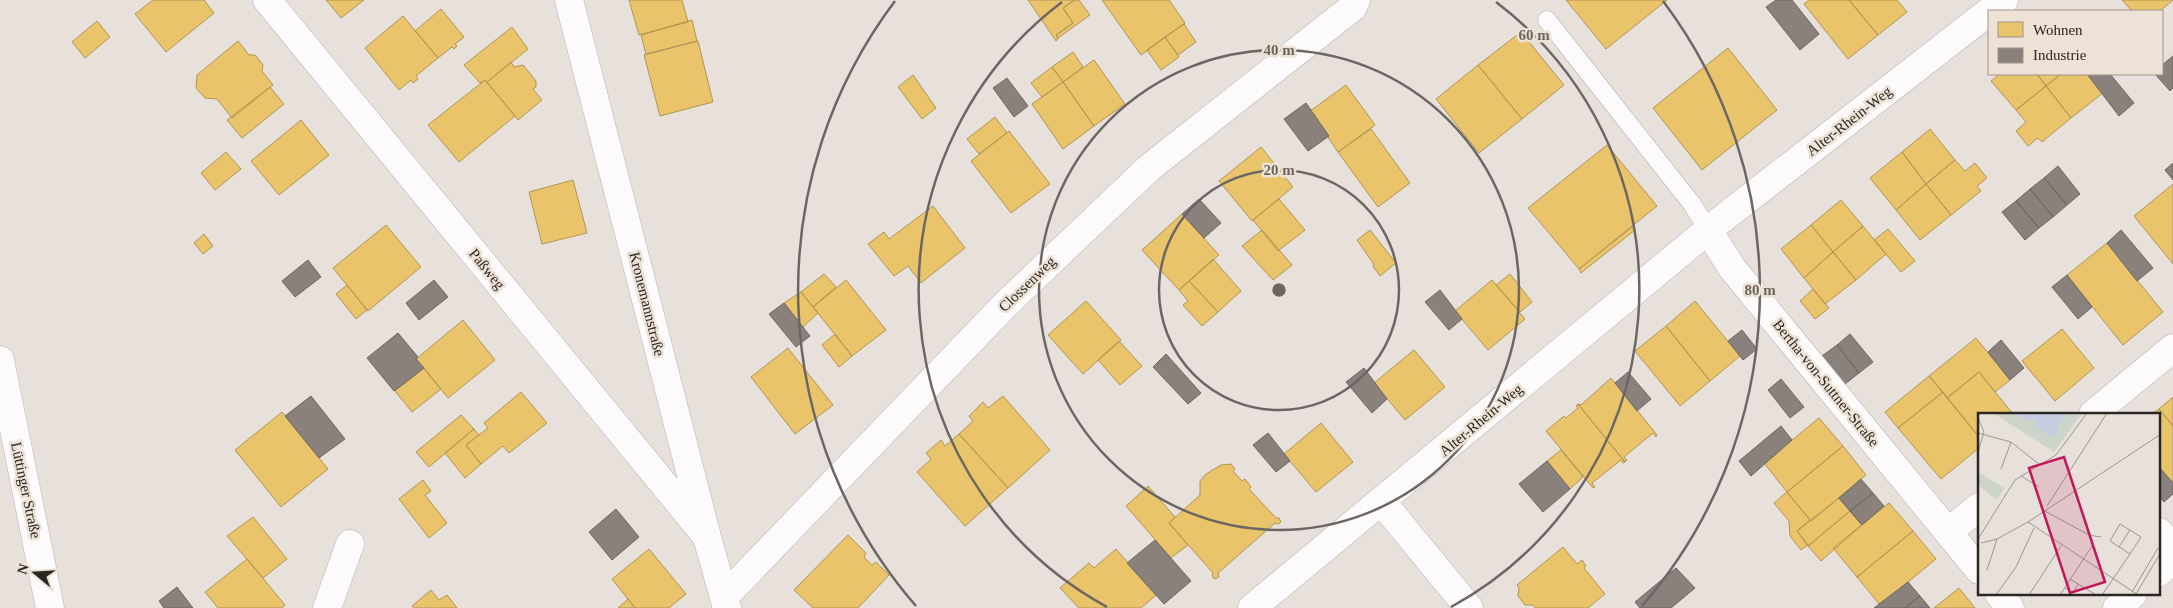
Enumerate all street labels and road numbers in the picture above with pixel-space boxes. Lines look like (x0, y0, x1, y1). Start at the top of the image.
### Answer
street label: Alter-Rhein-Weg (1803, 83, 1895, 159)
street label: Paßweg (466, 246, 508, 293)
street label: Kronemannstraße (626, 250, 668, 358)
street label: Clossenweg (995, 253, 1059, 315)
street label: Bertha-von-Suttner-Straße (1770, 316, 1882, 450)
street label: Alter-Rhein-Weg (1436, 380, 1526, 459)
street label: Lüttinger Straße (8, 440, 44, 540)

